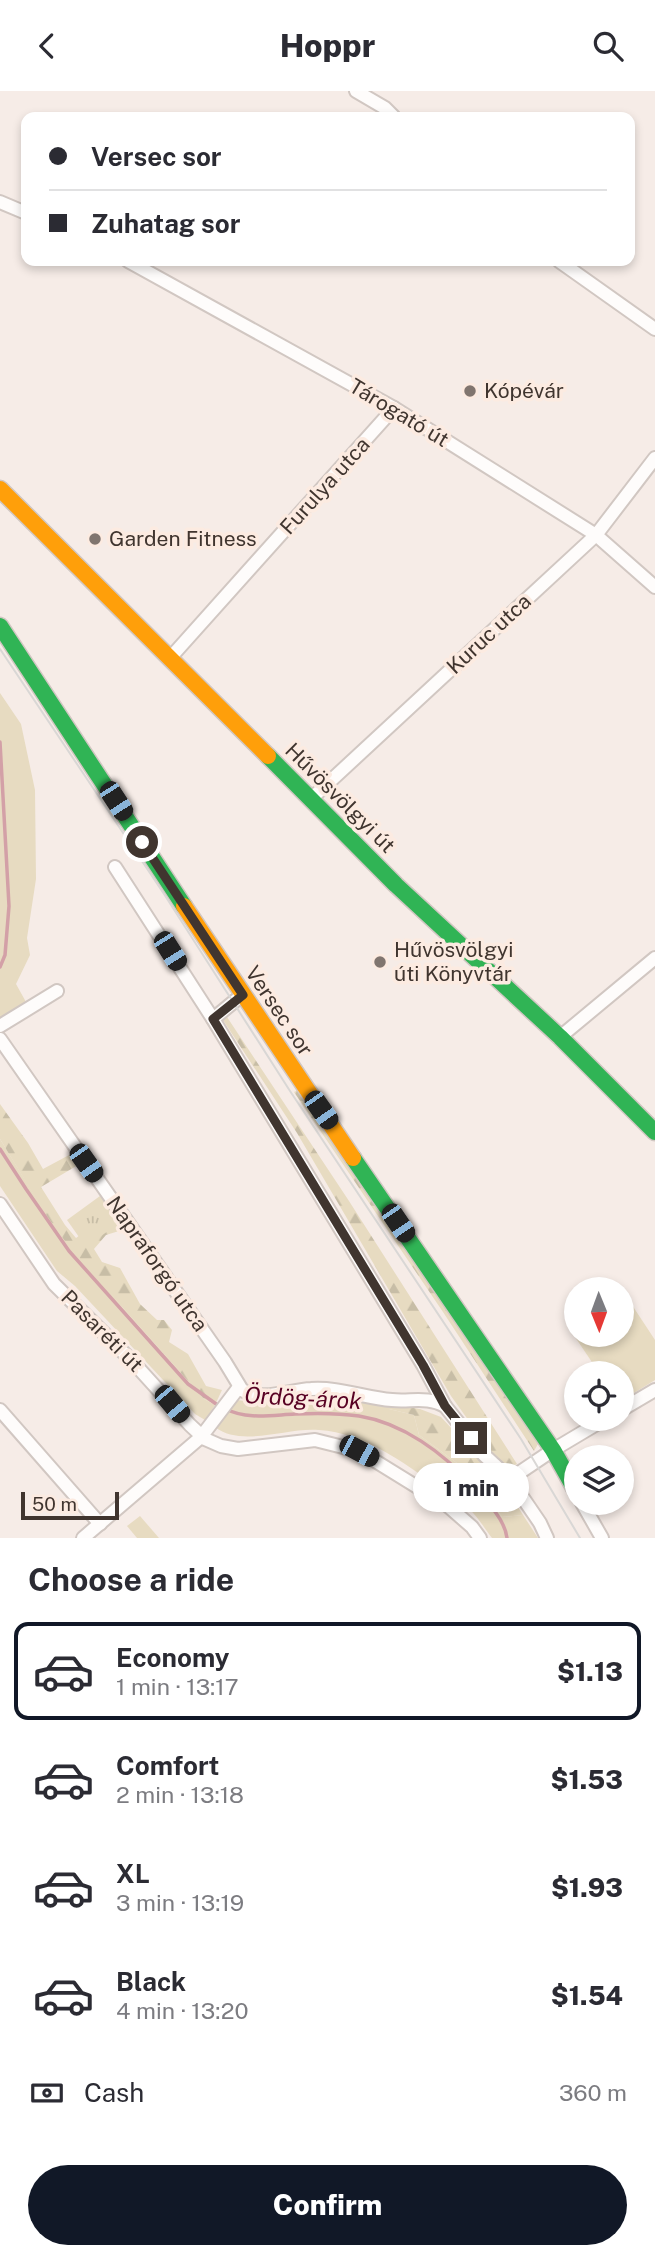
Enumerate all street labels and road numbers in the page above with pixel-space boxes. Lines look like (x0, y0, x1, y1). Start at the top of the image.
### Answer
street label: Tárogató út (345, 373, 454, 452)
street label: Furulya utca (275, 432, 375, 539)
street label: Kuruc utca (441, 588, 536, 679)
street label: Hűvösvölgyi út (280, 738, 400, 858)
street label: Versec sor (240, 961, 319, 1060)
street label: Napraforgó utca (101, 1191, 213, 1336)
street label: Pasaréti út (56, 1285, 148, 1377)

